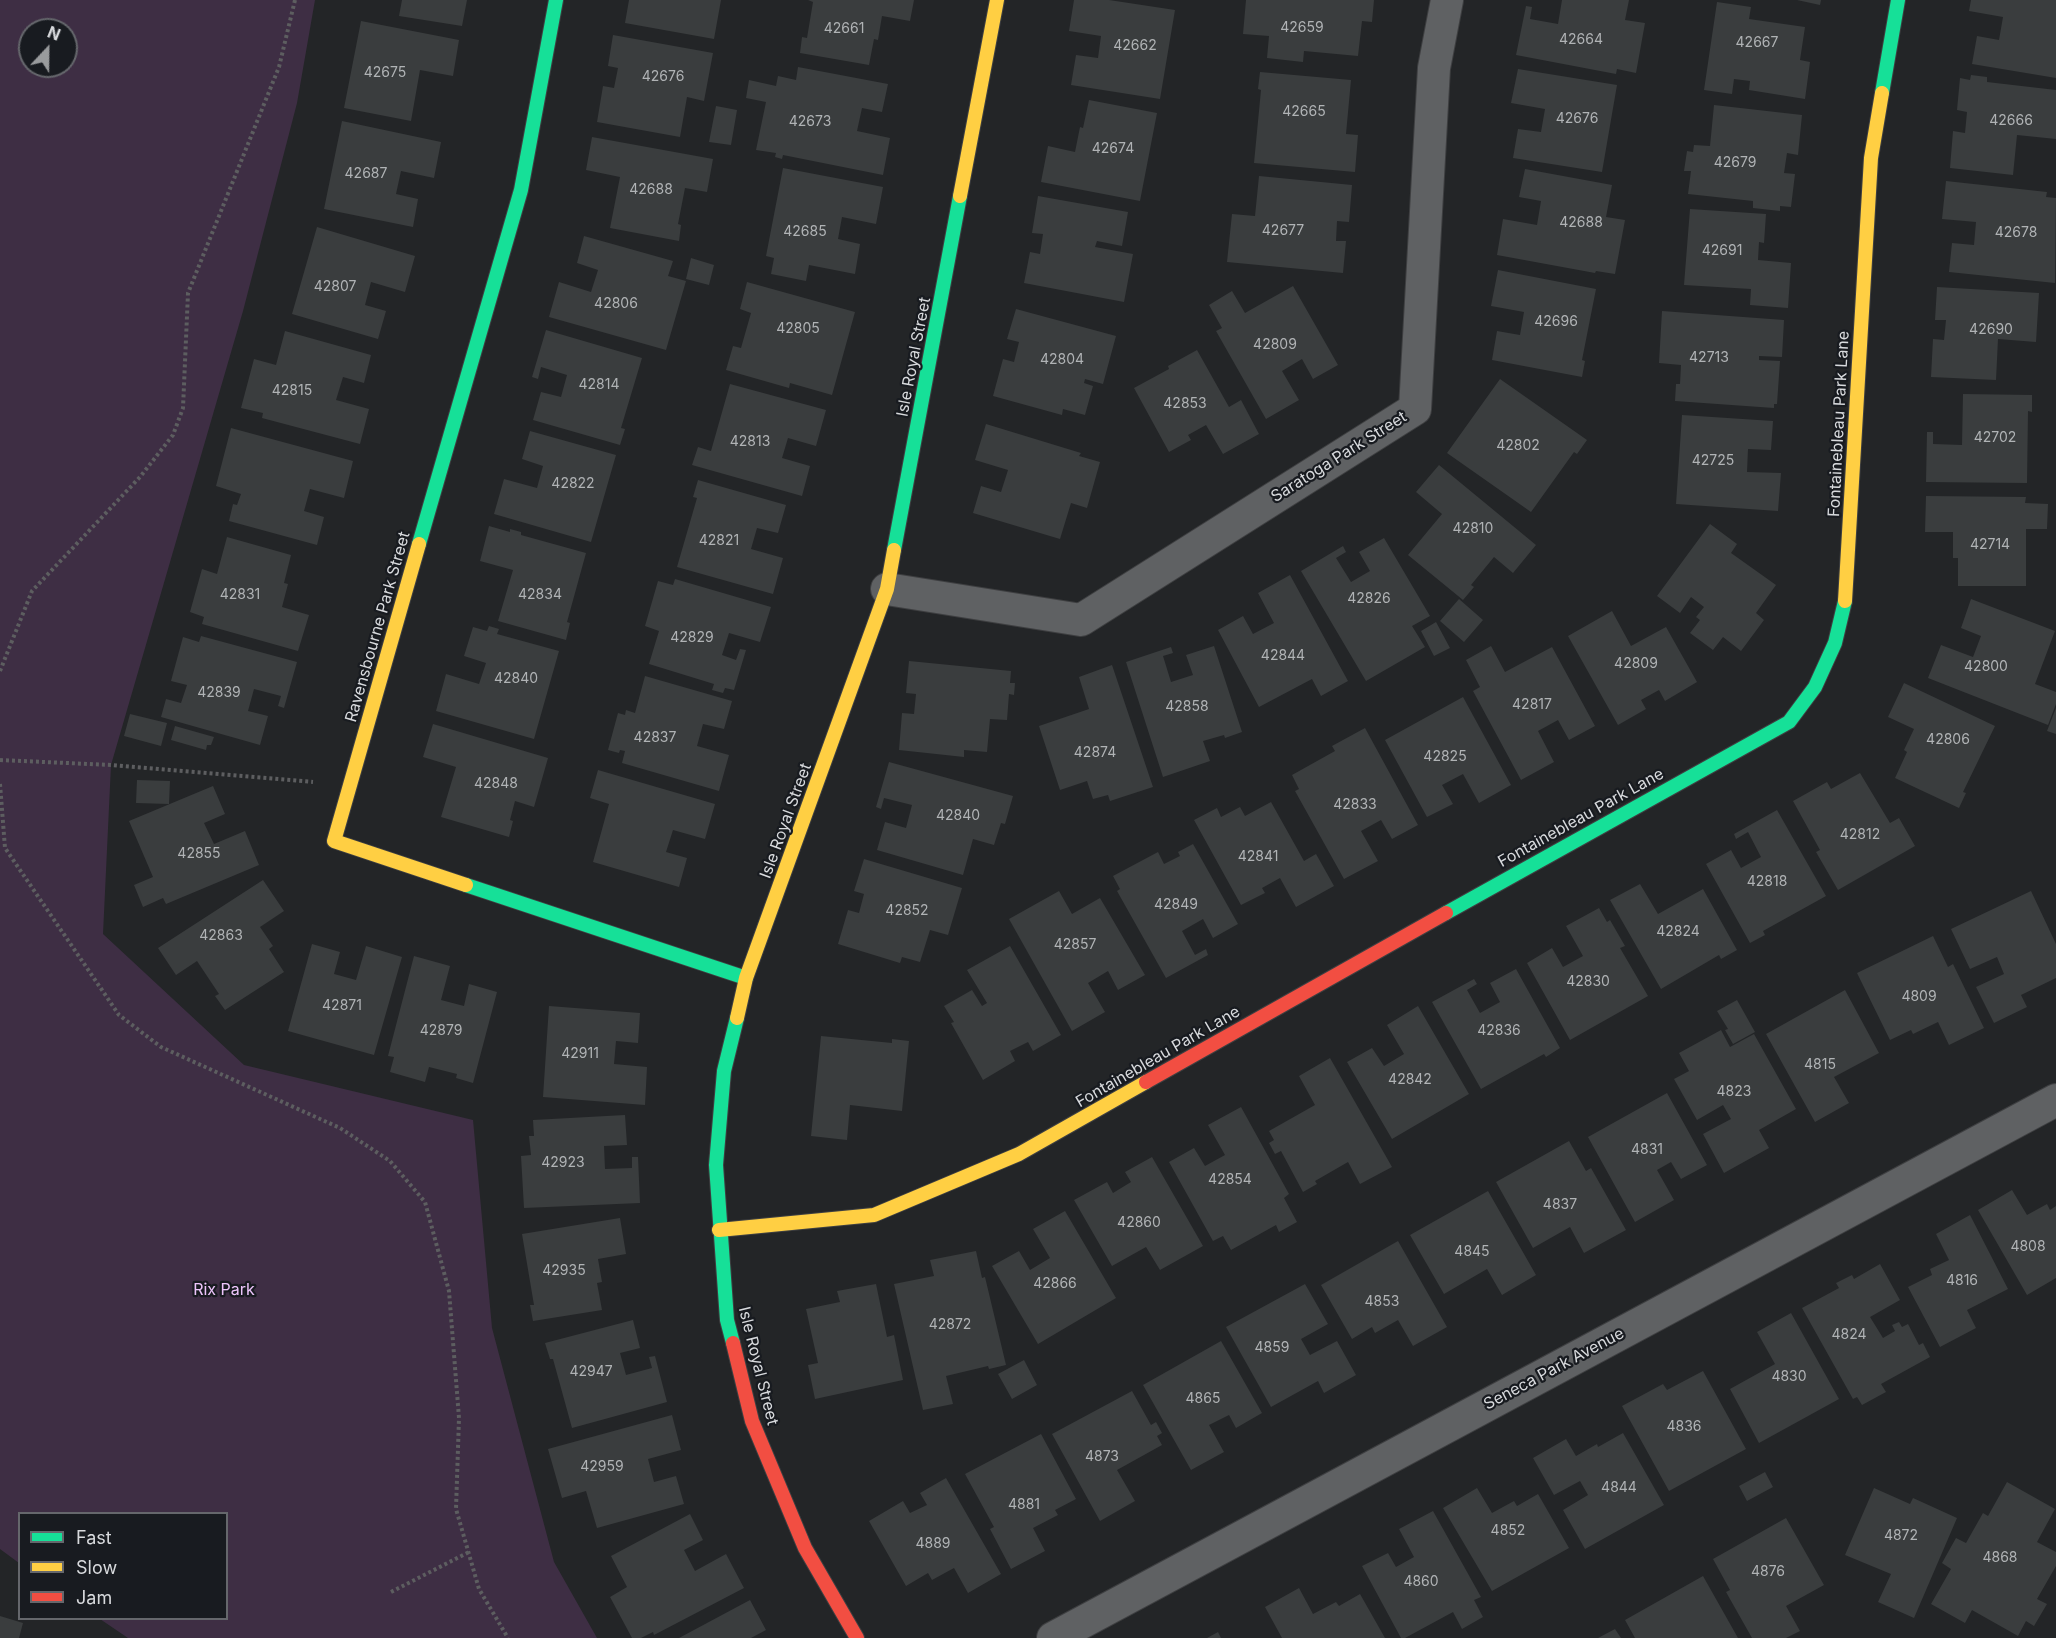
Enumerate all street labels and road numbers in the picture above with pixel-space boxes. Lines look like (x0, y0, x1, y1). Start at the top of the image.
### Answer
street label: Isle Royal Street (893, 296, 935, 418)
street label: Fontainebleau Park Lane (1825, 330, 1853, 518)
street label: Saratoga Park Street (1268, 407, 1410, 507)
street label: Ravensbourne Park Street (342, 530, 414, 724)
street label: Isle Royal Street (756, 761, 816, 881)
street label: Fontainebleau Park Lane (1495, 764, 1667, 872)
street label: Fontainebleau Park Lane (1072, 1002, 1244, 1112)
street label: Isle Royal Street (734, 1305, 782, 1427)
street label: Seneca Park Avenue (1481, 1324, 1627, 1414)

